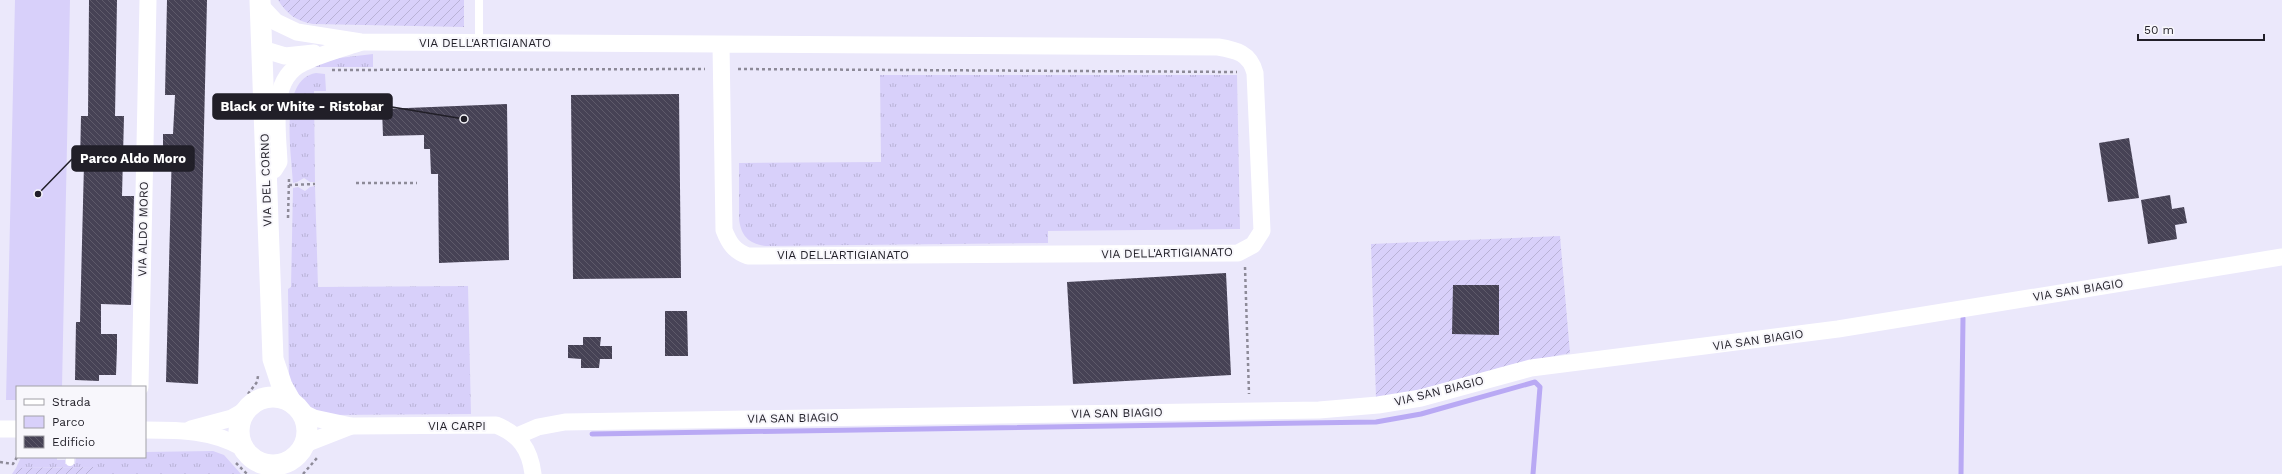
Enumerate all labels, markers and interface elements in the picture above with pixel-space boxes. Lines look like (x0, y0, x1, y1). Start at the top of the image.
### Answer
scale bar (2138, 16, 2264, 42)
text: 50 m (2144, 23, 2174, 37)
street label: VIA DELL'ARTIGIANATO (419, 36, 551, 50)
callout: Black or White - Ristobar (213, 94, 392, 119)
text: Black or White - Ristobar (221, 99, 384, 114)
street label: VIA DEL CORNO (257, 133, 275, 227)
callout: Parco Aldo Moro (72, 146, 194, 171)
text: Parco Aldo Moro (80, 151, 186, 166)
street label: VIA ALDO MORO (135, 181, 151, 277)
street label: VIA DELL'ARTIGIANATO (1101, 245, 1233, 261)
street label: VIA DELL'ARTIGIANATO (777, 248, 909, 262)
street label: VIA SAN BIAGIO (2032, 276, 2124, 304)
street label: VIA SAN BIAGIO (1712, 327, 1804, 353)
street label: VIA SAN BIAGIO (1393, 373, 1485, 409)
legend (16, 386, 146, 458)
text: Strada (52, 395, 91, 409)
street label: VIA SAN BIAGIO (1071, 405, 1163, 421)
street label: VIA SAN BIAGIO (747, 410, 839, 426)
text: Parco (52, 415, 85, 429)
street label: VIA CARPI (428, 419, 486, 433)
text: Edificio (52, 435, 95, 449)

